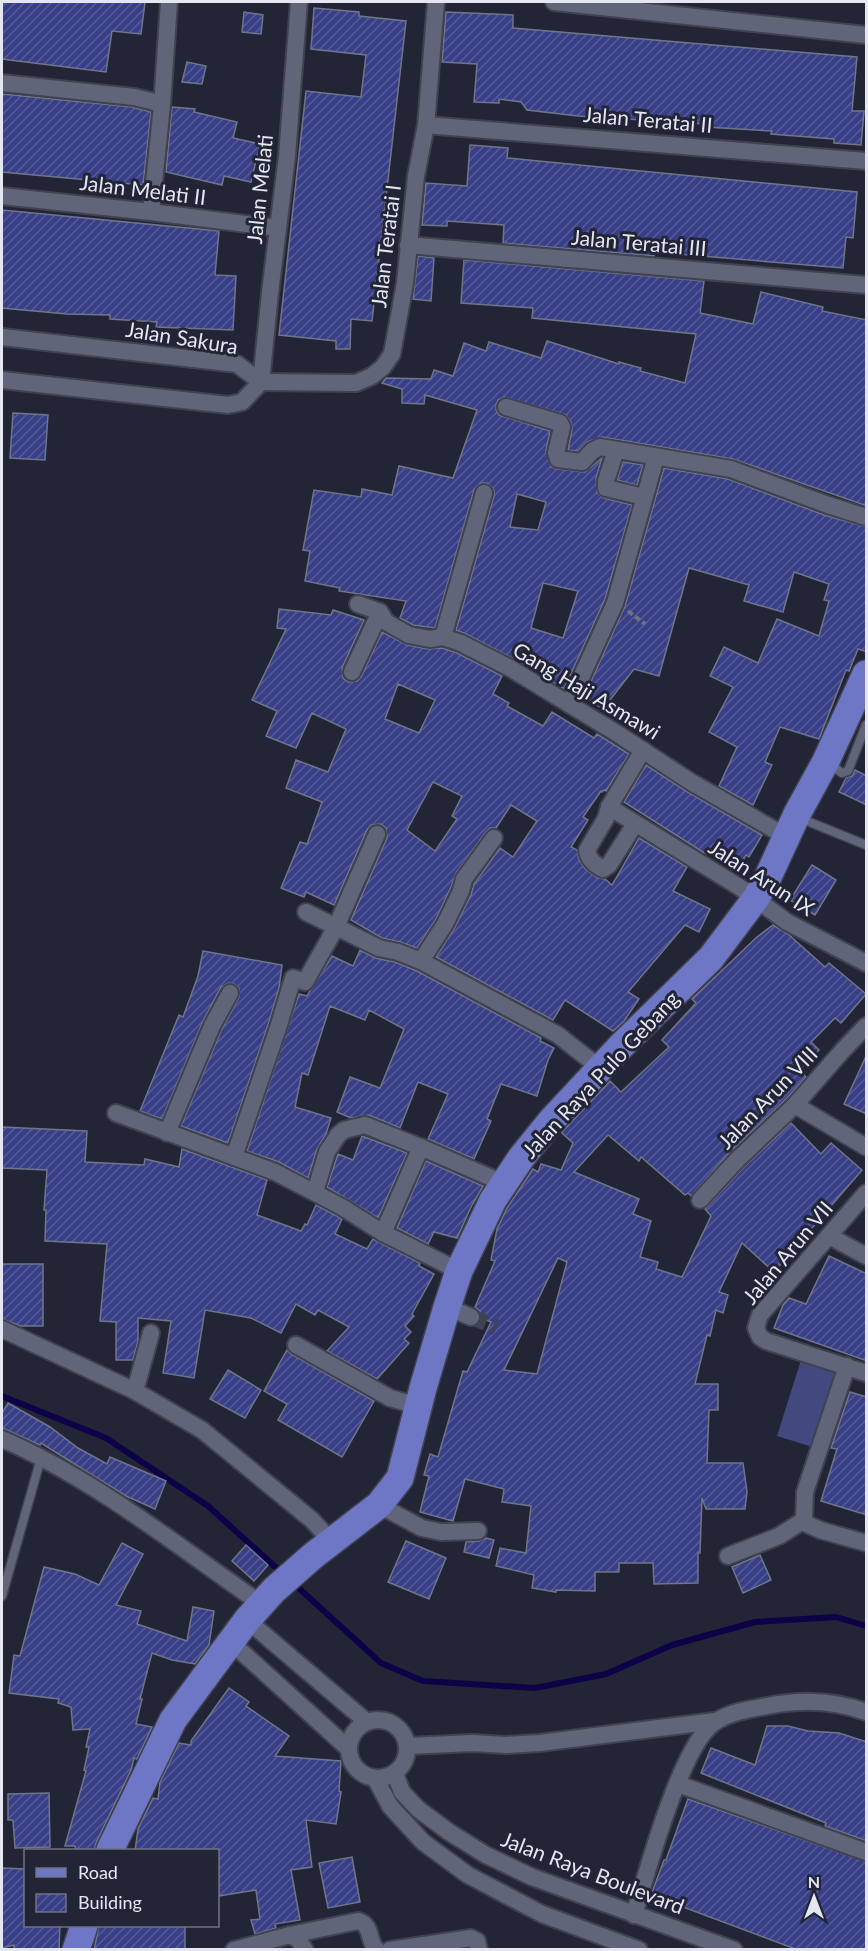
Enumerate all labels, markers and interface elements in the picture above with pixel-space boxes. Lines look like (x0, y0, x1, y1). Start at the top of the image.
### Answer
street label: Jalan Teratai II (582, 101, 714, 137)
street label: Jalan Melati (241, 133, 277, 245)
street label: Jalan Melati II (78, 169, 208, 209)
street label: Jalan Teratai I (365, 183, 405, 309)
street label: Jalan Teratai III (570, 224, 708, 260)
street label: Jalan Sakura (124, 316, 240, 358)
street label: Gang Haji Asmawi (509, 636, 665, 744)
street label: Jalan Arun IX (705, 834, 820, 921)
street label: Jalan Raya Pulo Gebang (516, 985, 684, 1162)
street label: Jalan Arun VIII (712, 1041, 822, 1153)
street label: Jalan Arun VII (737, 1196, 837, 1308)
street label: Jalan Raya Boulevard (498, 1826, 688, 1918)
legend (24, 1849, 219, 1927)
text: Road (78, 1861, 118, 1883)
north arrow (784, 1867, 844, 1927)
text: N (808, 1872, 820, 1891)
text: Building (78, 1891, 142, 1913)

